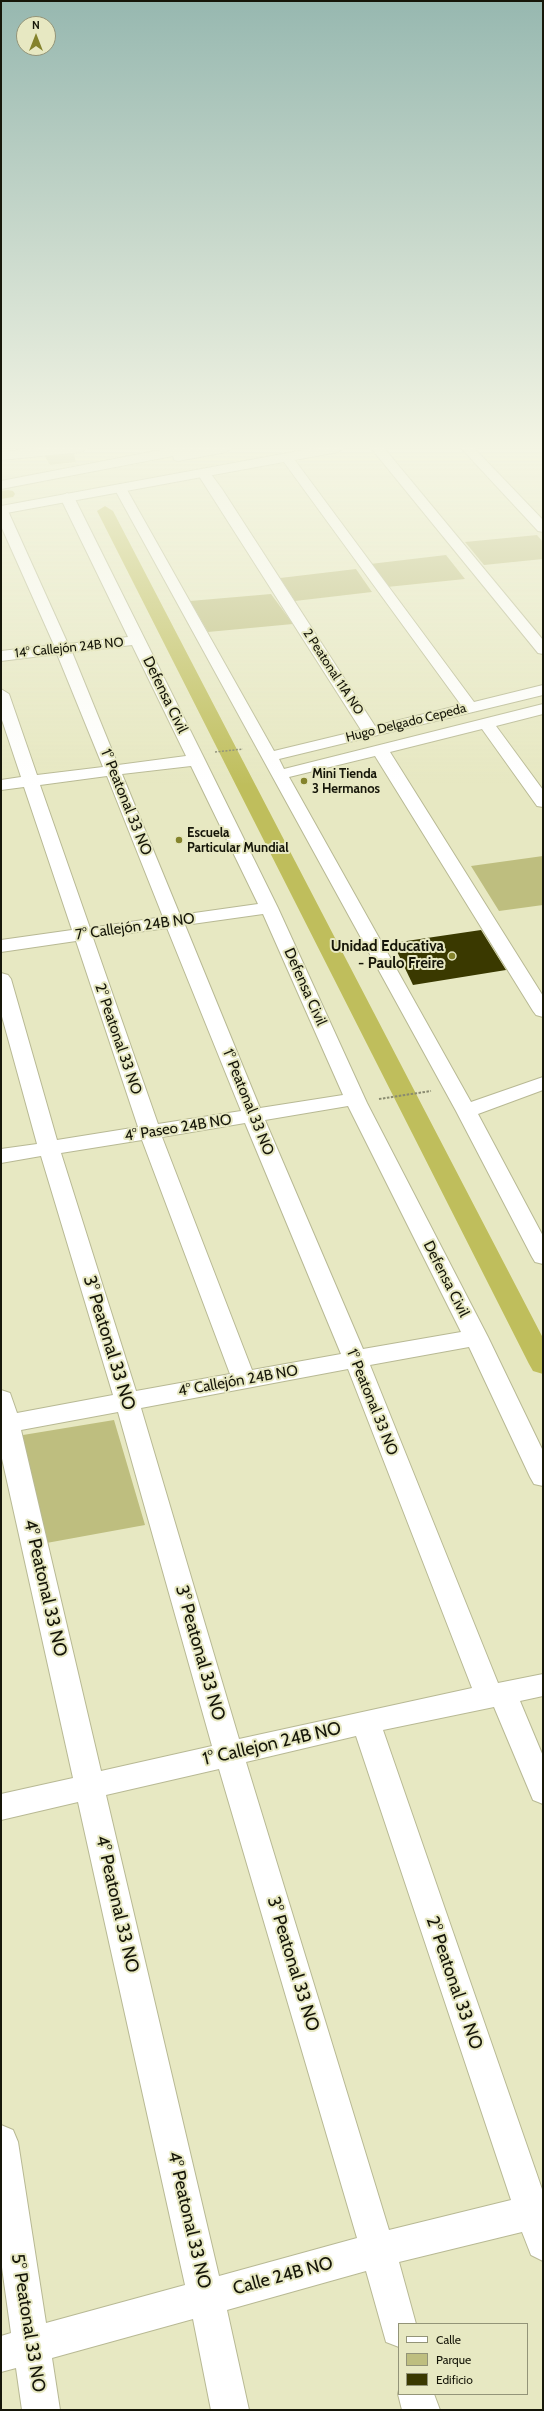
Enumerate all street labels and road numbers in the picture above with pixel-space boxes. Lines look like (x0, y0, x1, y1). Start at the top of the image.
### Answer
street label: 2 Peatonal 11A NO (299, 626, 367, 718)
street label: 14° Callejón 24B NO (14, 635, 124, 661)
street label: Defensa Civil (139, 654, 191, 736)
street label: Hugo Delgado Cepeda (344, 701, 468, 745)
street label: 1° Peatonal 33 NO (96, 746, 156, 858)
street label: 7° Callejón 24B NO (74, 910, 196, 944)
street label: Defensa Civil (280, 945, 330, 1029)
street label: 2° Peatonal 33 NO (91, 981, 145, 1097)
street label: 1° Peatonal 33 NO (218, 1046, 278, 1158)
street label: 4° Paseo 24B NO (123, 1111, 233, 1145)
street label: Defensa Civil (419, 1238, 473, 1320)
street label: 3° Peatonal 33 NO (78, 1273, 140, 1413)
street label: 1° Peatonal 33 NO (342, 1346, 402, 1458)
street label: 4° Callejón 24B NO (177, 1362, 299, 1400)
street label: 4° Peatonal 33 NO (19, 1517, 71, 1659)
street label: 3° Peatonal 33 NO (170, 1583, 230, 1723)
street label: 1° Callejon 24B NO (201, 1718, 343, 1770)
street label: 4° Peatonal 33 NO (91, 1833, 143, 1975)
street label: 3° Peatonal 33 NO (262, 1894, 324, 2034)
street label: 2° Peatonal 33 NO (421, 1914, 487, 2052)
street label: 4° Peatonal 33 NO (163, 2149, 215, 2291)
street label: 5° Peatonal 33 NO (6, 2252, 50, 2394)
street label: Calle 24B NO (231, 2252, 335, 2300)

